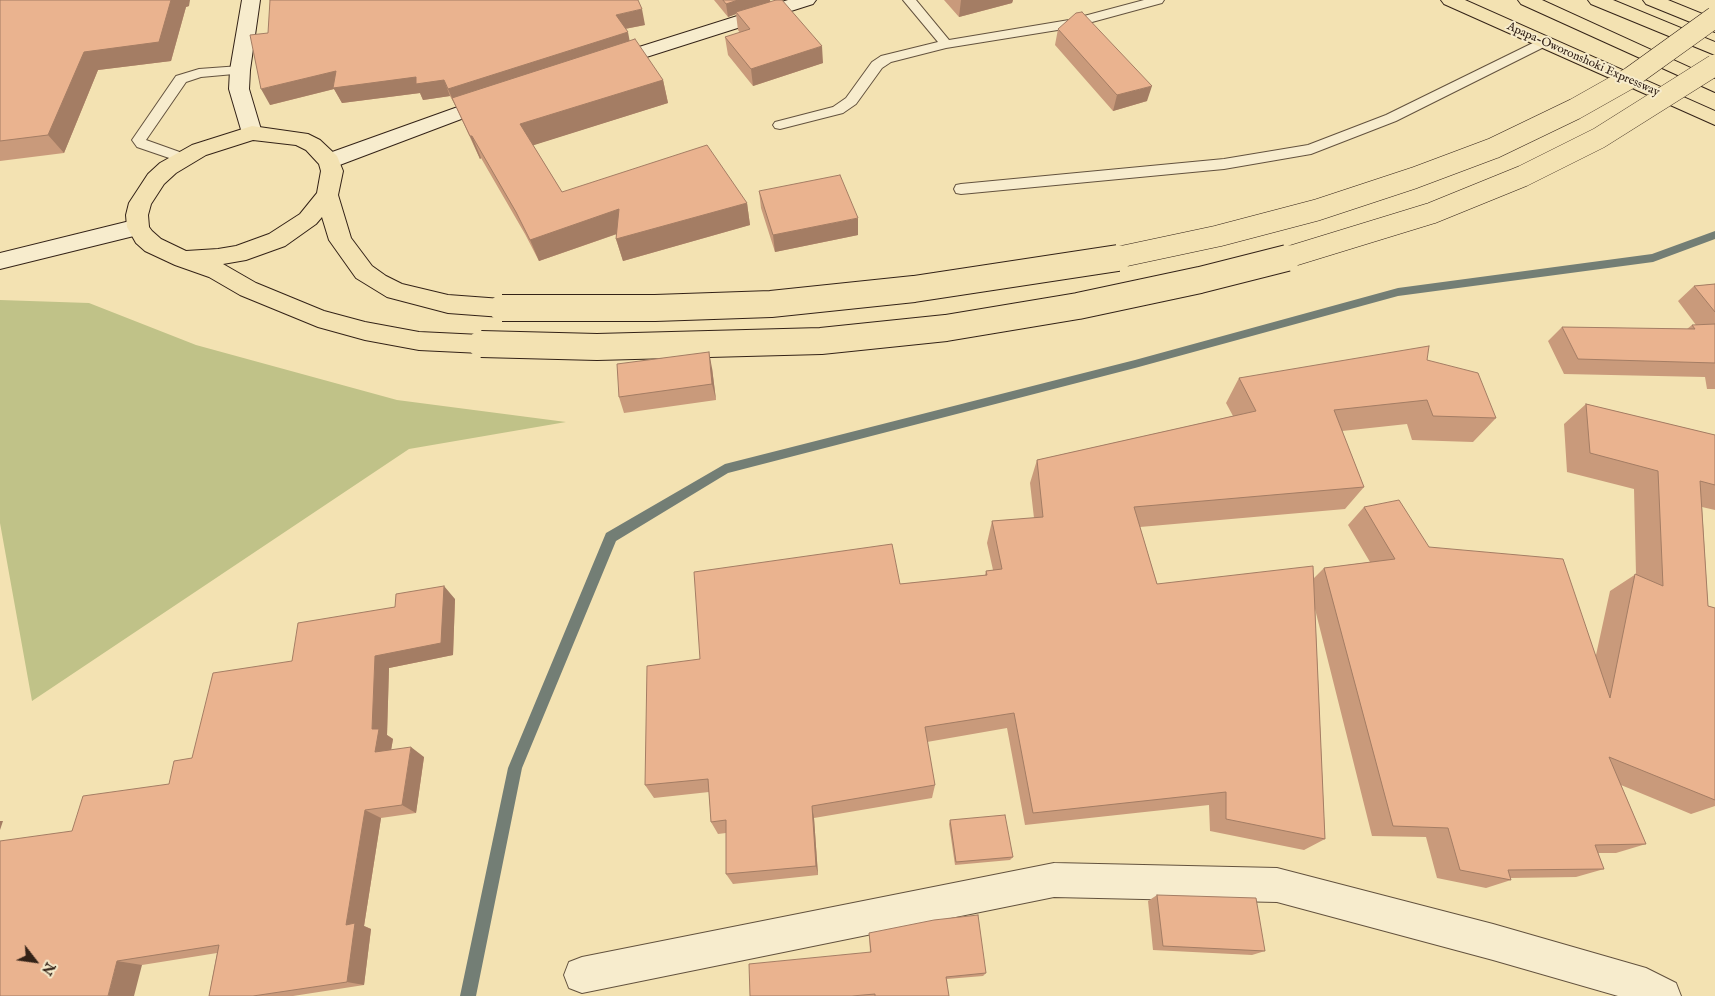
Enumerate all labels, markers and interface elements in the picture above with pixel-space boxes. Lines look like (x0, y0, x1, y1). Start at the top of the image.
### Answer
street label: Apapa-Oworonshoki Expressway (1504, 20, 1662, 100)
north arrow (10, 936, 60, 986)
text: N (37, 959, 59, 978)

